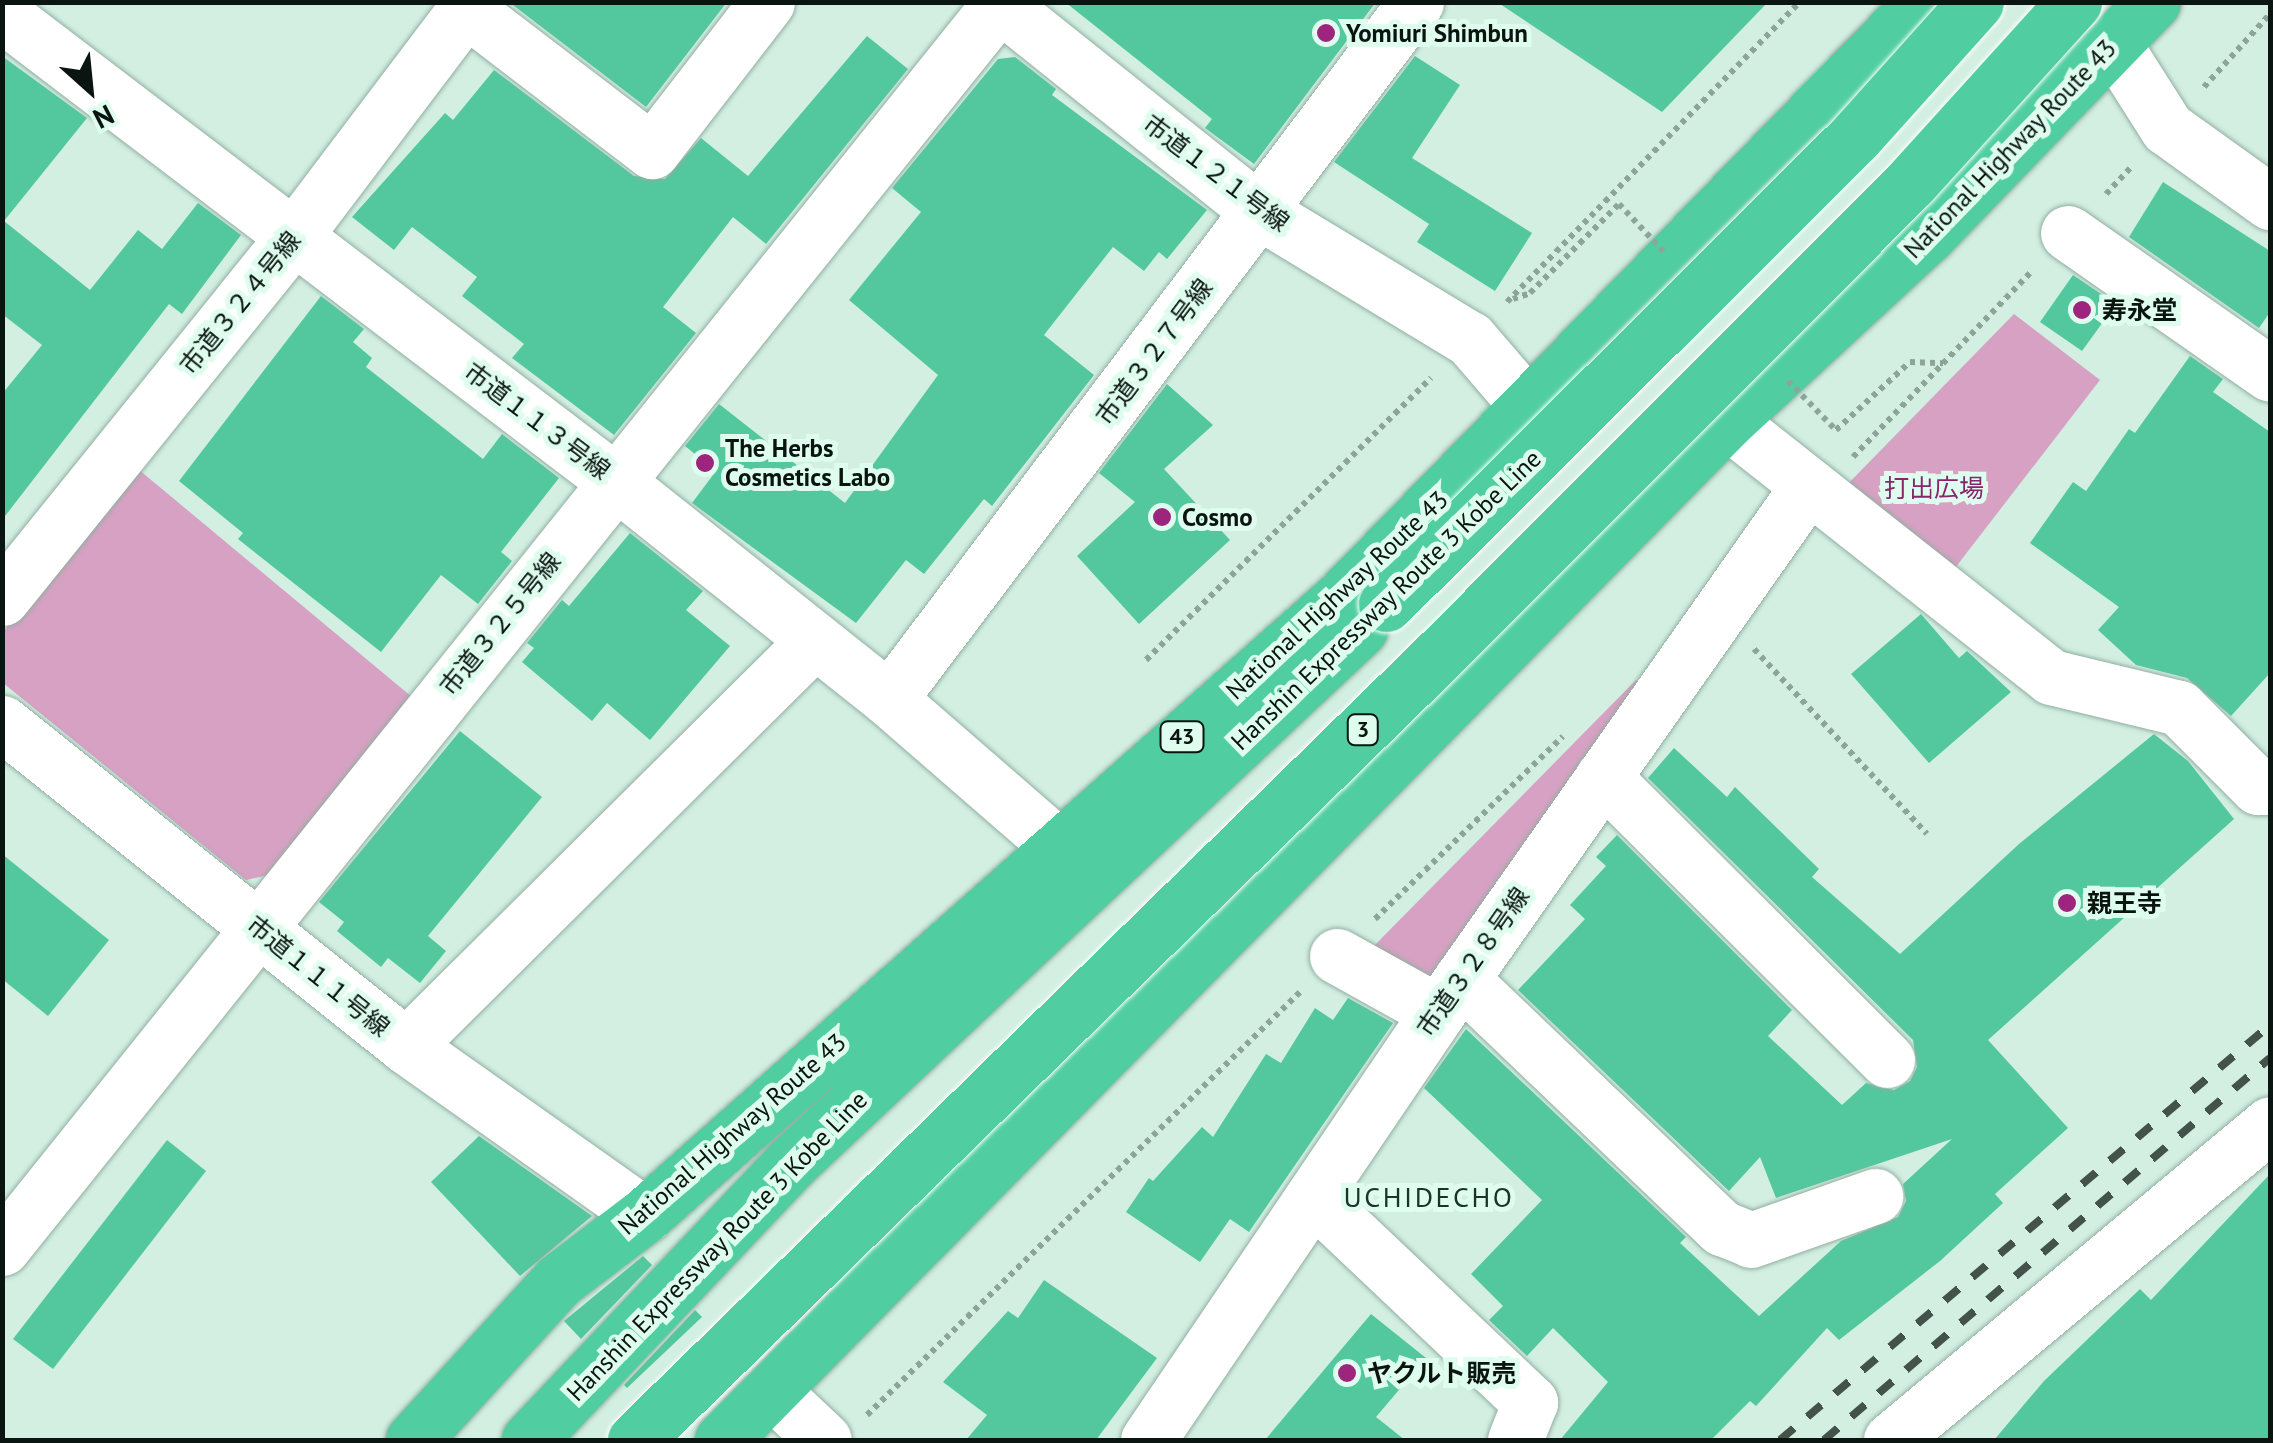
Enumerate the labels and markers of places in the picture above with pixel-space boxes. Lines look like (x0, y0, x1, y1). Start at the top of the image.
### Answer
place label: Yomiuri Shimbun (1346, 18, 1528, 48)
marker: Yomiuri Shimbun (1315, 22, 1337, 44)
place label: 寿永堂 (2102, 295, 2177, 325)
marker: 寿永堂 (2071, 299, 2093, 321)
place label: The Herbs Cosmetics Labo (725, 434, 890, 493)
marker: The Herbs Cosmetics Labo (694, 452, 716, 474)
place label: Cosmo (1182, 502, 1253, 532)
marker: Cosmo (1151, 506, 1173, 528)
place label: 親王寺 (2087, 888, 2162, 918)
marker: 親王寺 (2056, 892, 2078, 914)
place label: ヤクルト販売 (1367, 1358, 1517, 1388)
marker: ヤクルト販売 (1336, 1362, 1358, 1384)

